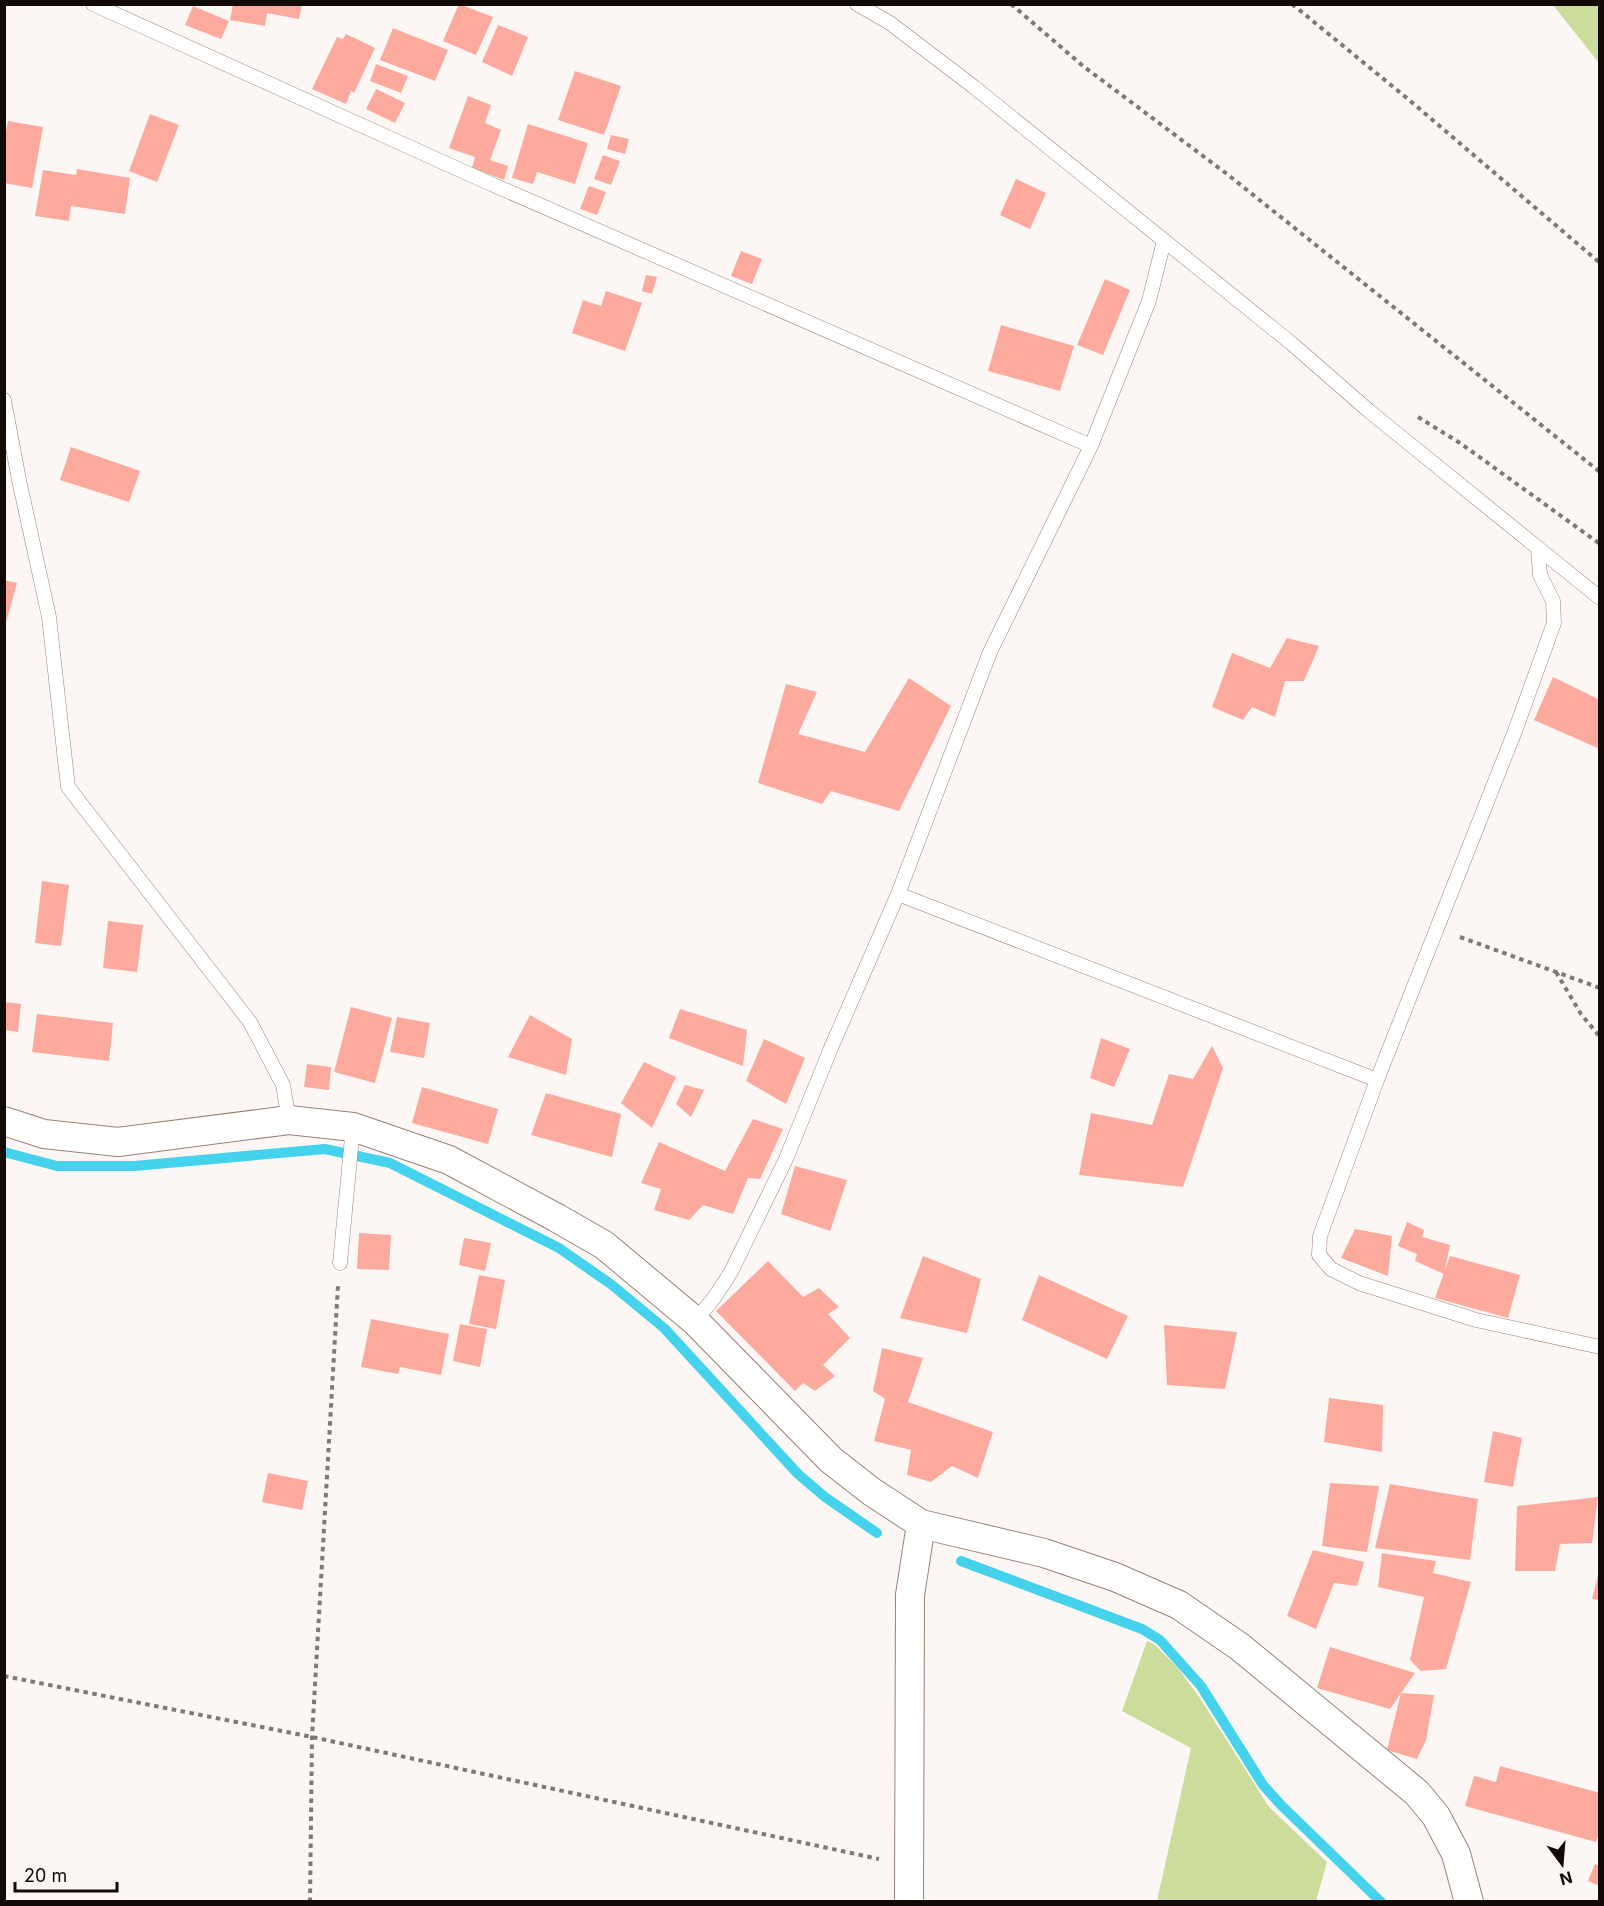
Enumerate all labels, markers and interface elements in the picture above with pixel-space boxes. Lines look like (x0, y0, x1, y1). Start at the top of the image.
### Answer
north arrow (1532, 1834, 1592, 1894)
scale bar (15, 1855, 117, 1893)
text: 20 m (24, 1865, 67, 1886)
text: N (1558, 1867, 1575, 1890)

